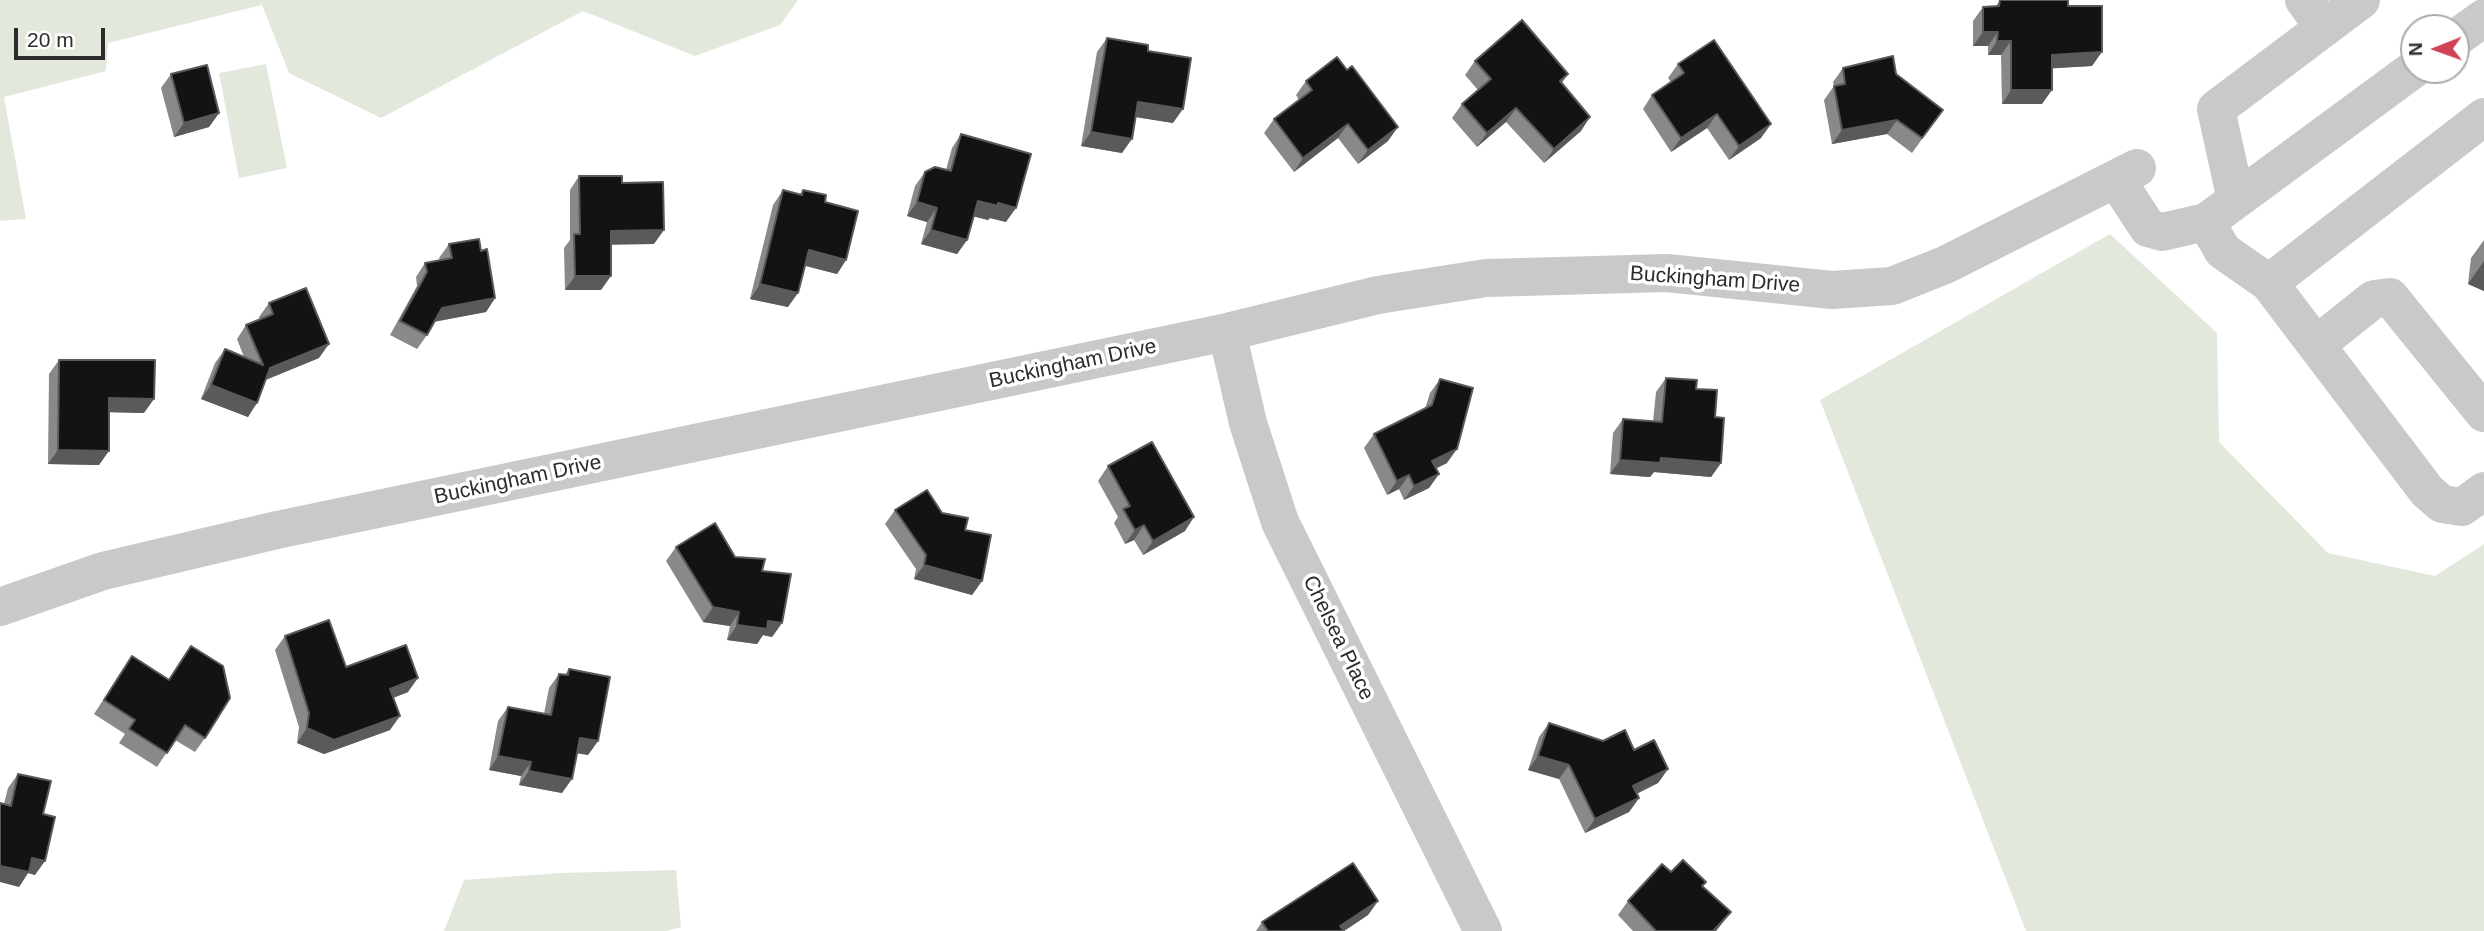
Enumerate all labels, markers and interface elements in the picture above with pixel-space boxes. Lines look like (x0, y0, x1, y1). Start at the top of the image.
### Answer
scale bar (18, 14, 108, 58)
north arrow (2400, 14, 2470, 84)
text: 20 m (27, 28, 74, 51)
text: N (2405, 42, 2426, 56)
street label: Buckingham Drive (1629, 261, 1801, 299)
street label: Buckingham Drive (987, 334, 1159, 394)
street label: Buckingham Drive (432, 450, 604, 510)
street label: Chelsea Place (1297, 572, 1379, 704)

